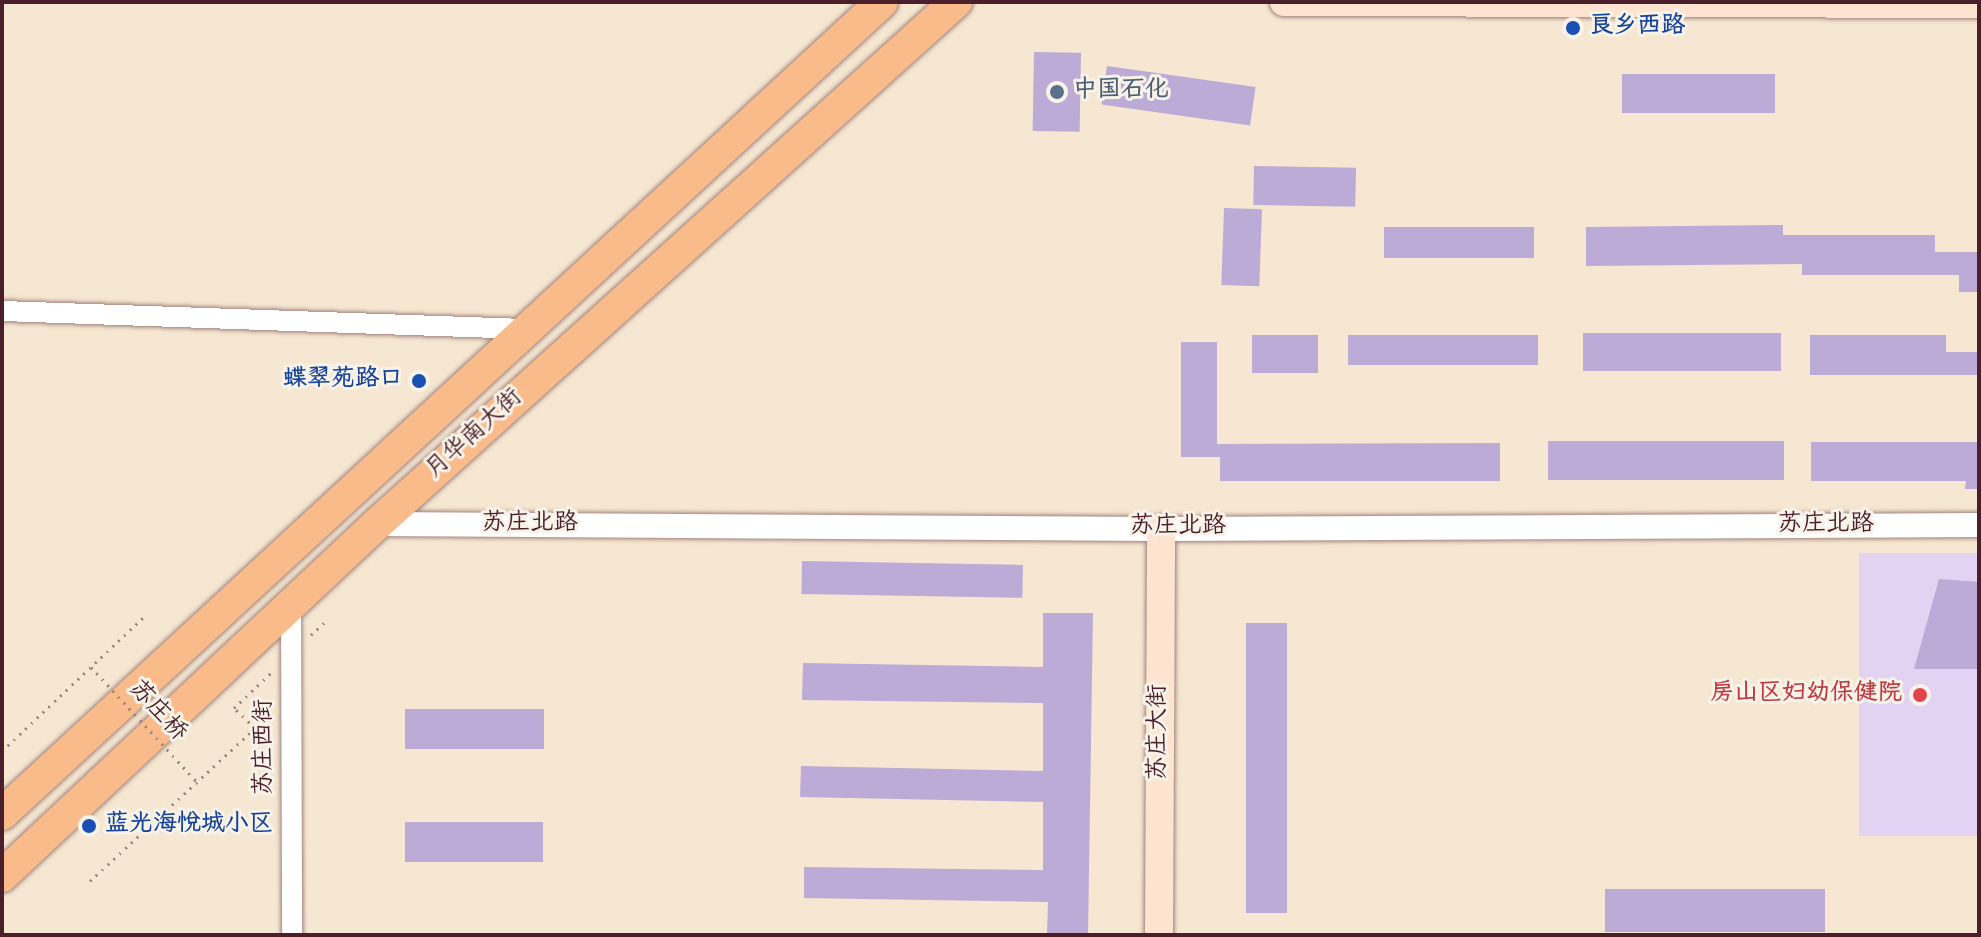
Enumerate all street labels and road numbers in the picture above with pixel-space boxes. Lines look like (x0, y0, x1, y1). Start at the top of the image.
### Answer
street label: 月华南大街 (421, 384, 529, 486)
street label: 苏庄北路 (482, 511, 578, 539)
street label: 苏庄北路 (1778, 512, 1874, 540)
street label: 苏庄北路 (1130, 514, 1226, 542)
street label: 苏庄桥 (122, 676, 192, 748)
street label: 苏庄大街 (1146, 684, 1174, 780)
street label: 苏庄西街 (252, 699, 280, 795)

